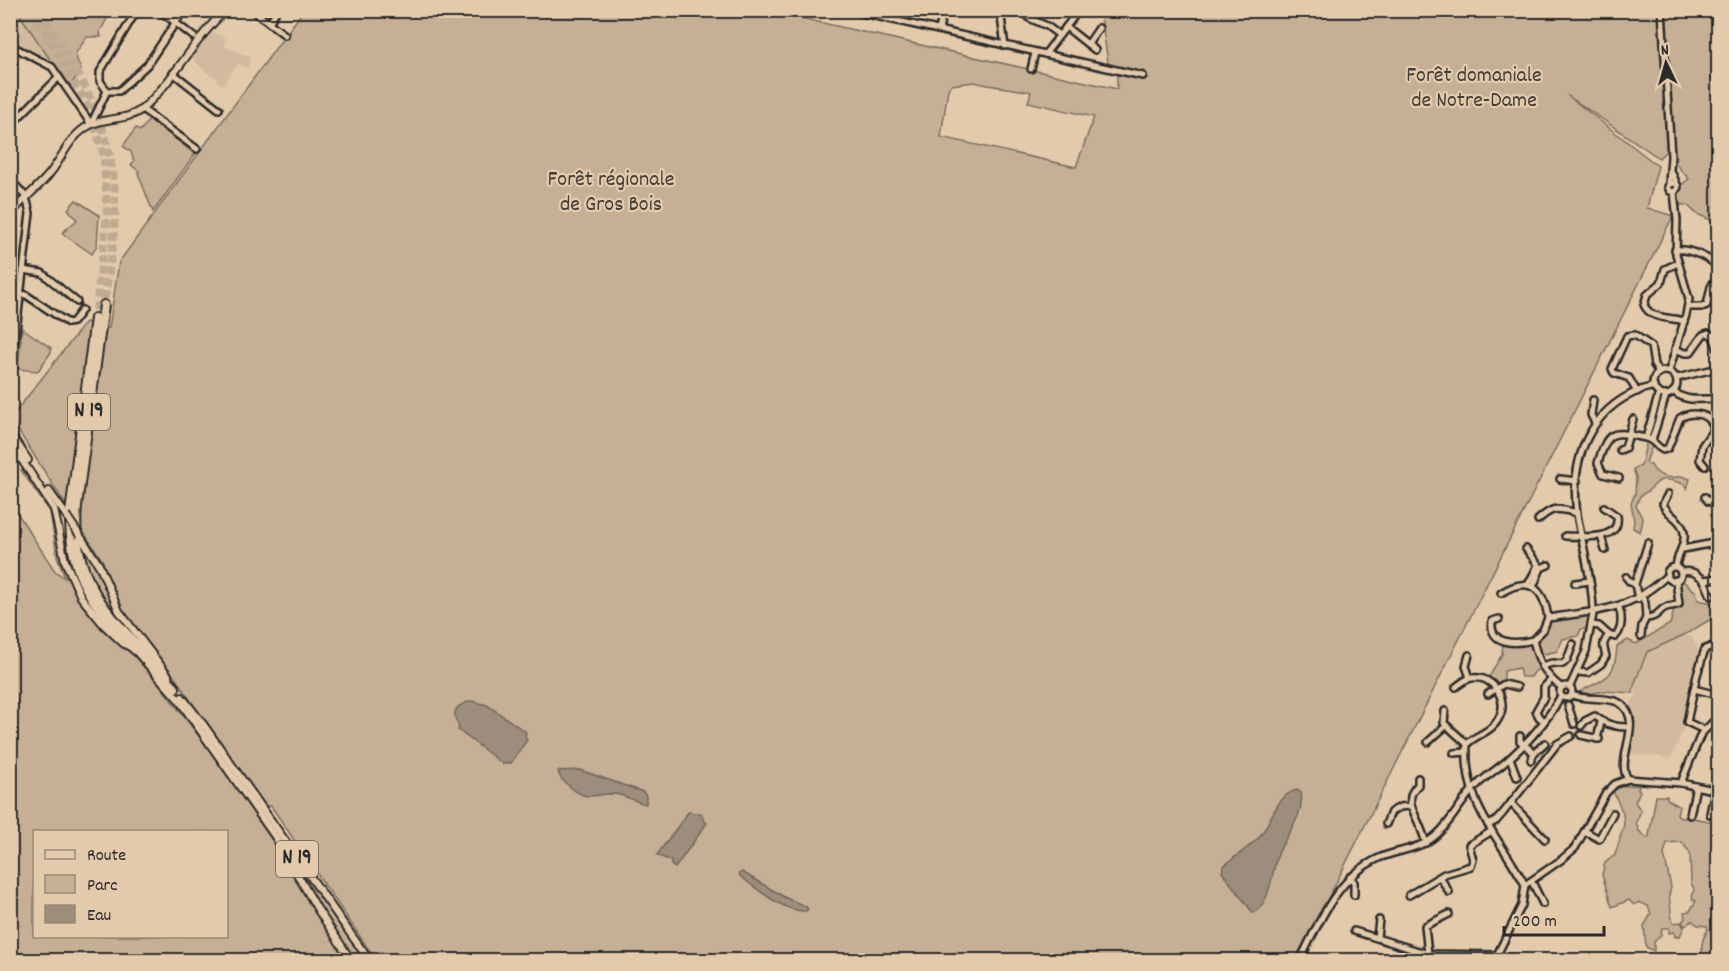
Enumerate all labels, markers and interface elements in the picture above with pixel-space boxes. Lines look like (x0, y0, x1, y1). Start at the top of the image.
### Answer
north arrow (1636, 33, 1696, 93)
text: N (1660, 39, 1670, 62)
park label: Forêt domaniale de Notre-Dame (1406, 61, 1542, 117)
park label: Forêt régionale de Gros Bois (548, 165, 674, 221)
road number: N 19 (68, 394, 110, 430)
legend (33, 830, 228, 938)
road number: N 19 (276, 841, 318, 877)
text: Route (87, 844, 126, 869)
text: Parc (87, 874, 118, 899)
scale bar (1504, 899, 1604, 937)
text: Eau (87, 904, 111, 929)
text: 200 m (1513, 910, 1557, 935)

